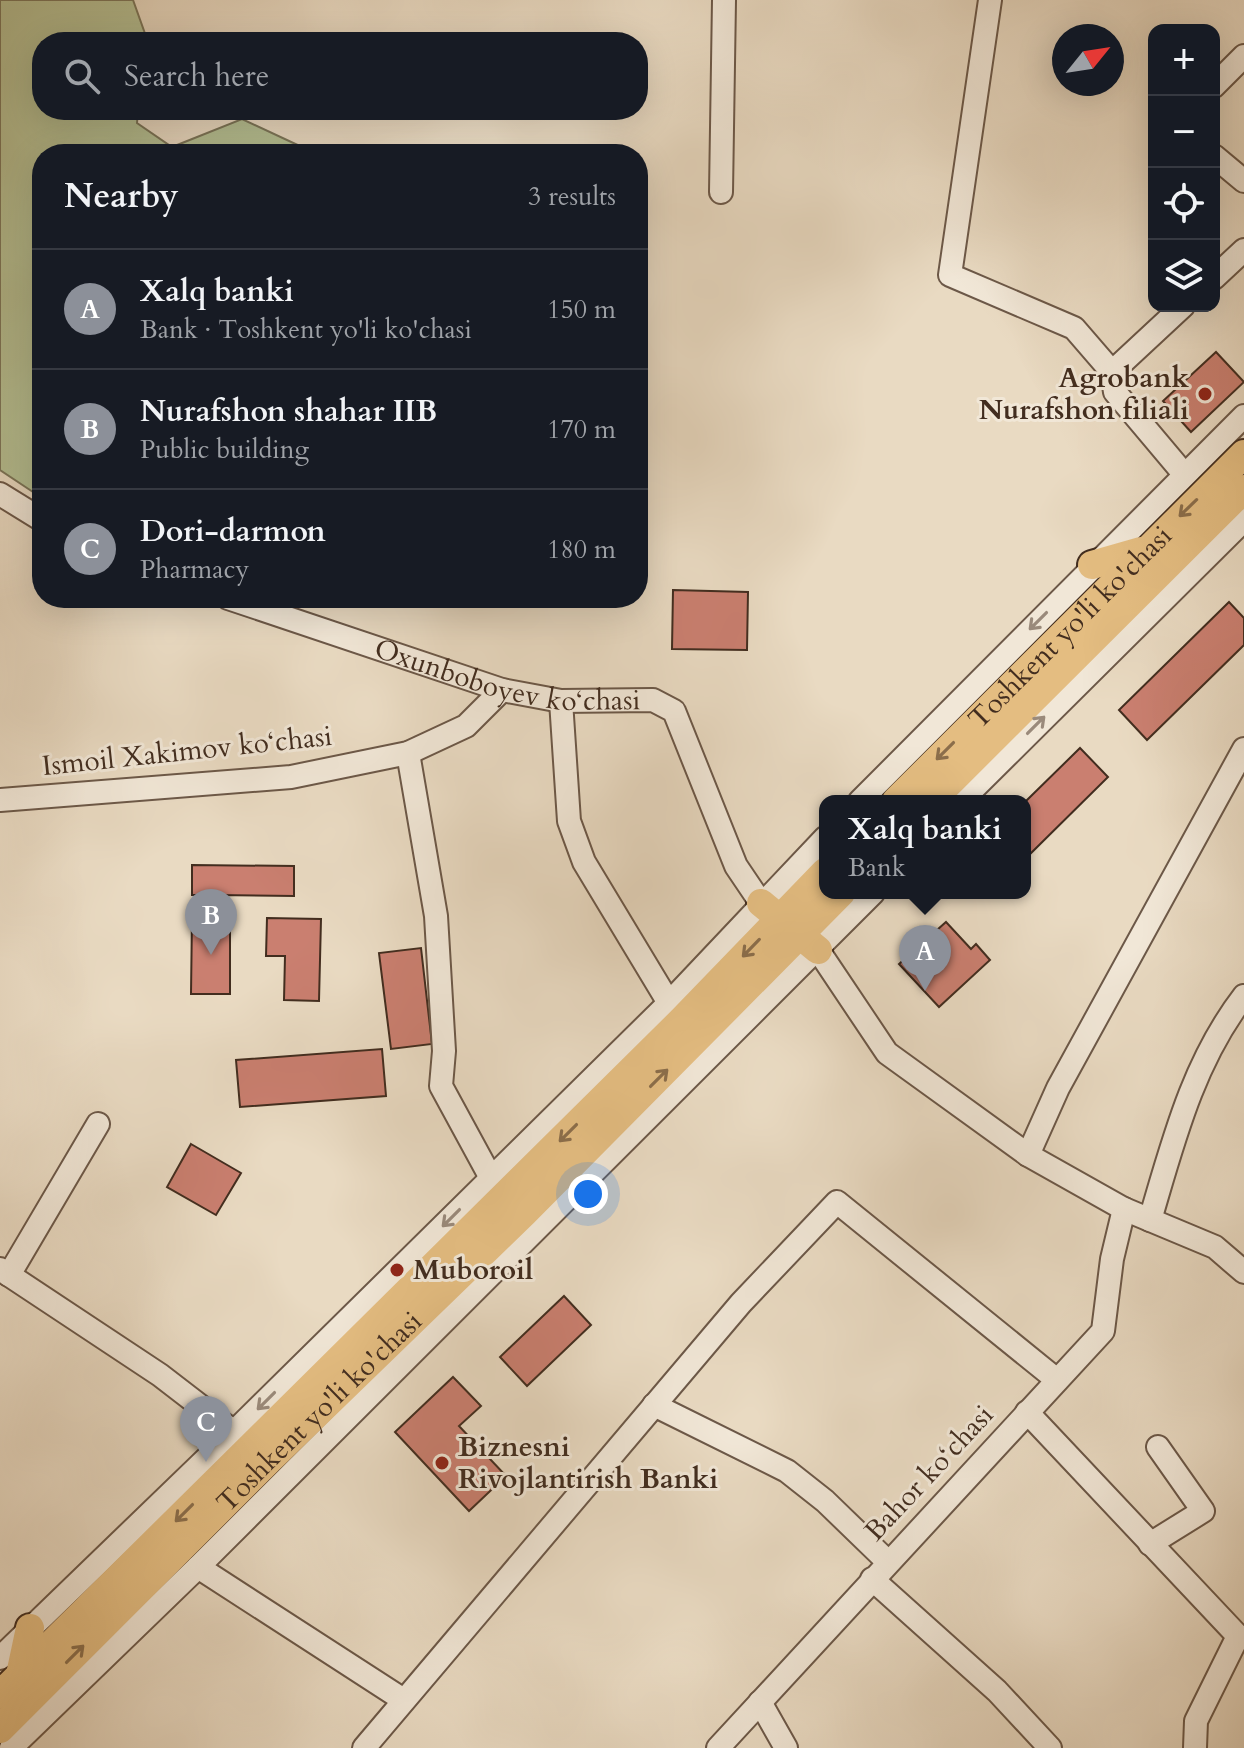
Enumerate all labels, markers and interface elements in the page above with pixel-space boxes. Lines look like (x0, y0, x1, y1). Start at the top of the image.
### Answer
north arrow (1052, 24, 1124, 96)
map controls (1148, 24, 1220, 312)
button: + (1148, 24, 1220, 96)
search box (32, 32, 648, 120)
icon: search (60, 54, 104, 98)
text: Search here (124, 56, 269, 97)
button: − (1148, 96, 1220, 168)
button: locate (1148, 168, 1220, 240)
text: Nearby (64, 173, 179, 219)
text: 3 results (528, 179, 616, 214)
button: layers (1148, 240, 1220, 312)
text: Xalq banki (140, 271, 294, 312)
text: A (80, 292, 100, 327)
text: 150 m (547, 292, 616, 327)
text: Bank · Toshkent yo'li ko'chasi (140, 312, 472, 347)
place label: Agrobank Nurafshon filiali (979, 359, 1190, 429)
marker: Agrobank Nurafshon filiali (1196, 385, 1214, 403)
text: Nurafshon shahar IIB (140, 391, 437, 432)
text: B (81, 412, 99, 447)
text: 170 m (547, 412, 616, 447)
text: Public building (140, 432, 309, 467)
one-way arrow (1179, 498, 1198, 517)
text: Dori-darmon (140, 511, 326, 552)
street label: Toshkent yo'li ko'chasi (960, 517, 1180, 737)
text: C (80, 532, 100, 567)
text: 180 m (547, 532, 616, 567)
text: Pharmacy (140, 552, 249, 587)
one-way arrow (1028, 611, 1047, 631)
street label: Oxunboboyev ko‘chasi (369, 630, 641, 720)
one-way arrow (1026, 715, 1045, 735)
street label: Ismoil Xakimov ko‘chasi (40, 717, 334, 785)
one-way arrow (936, 741, 955, 760)
popup (819, 795, 1031, 899)
text: Xalq banki (848, 809, 1002, 850)
text: Bank (848, 850, 906, 885)
pin: B (185, 889, 237, 955)
pin: A (899, 925, 951, 991)
one-way arrow (742, 938, 761, 957)
one-way arrow (649, 1069, 668, 1088)
one-way arrow (559, 1123, 578, 1142)
your location (568, 1174, 608, 1214)
one-way arrow (442, 1208, 461, 1227)
place label: Muboroil (413, 1251, 533, 1289)
marker: Muboroil (388, 1261, 406, 1279)
street label: Toshkent yo'li ko'chasi (208, 1303, 430, 1521)
one-way arrow (257, 1391, 276, 1410)
pin: C (180, 1396, 232, 1462)
street label: Bahor ko‘chasi (856, 1397, 1002, 1549)
place label: Biznesni Rivojlantirish Banki (458, 1428, 718, 1498)
marker: Biznesni Rivojlantirish Banki (433, 1454, 451, 1472)
one-way arrow (174, 1503, 194, 1522)
one-way arrow (65, 1645, 85, 1664)

